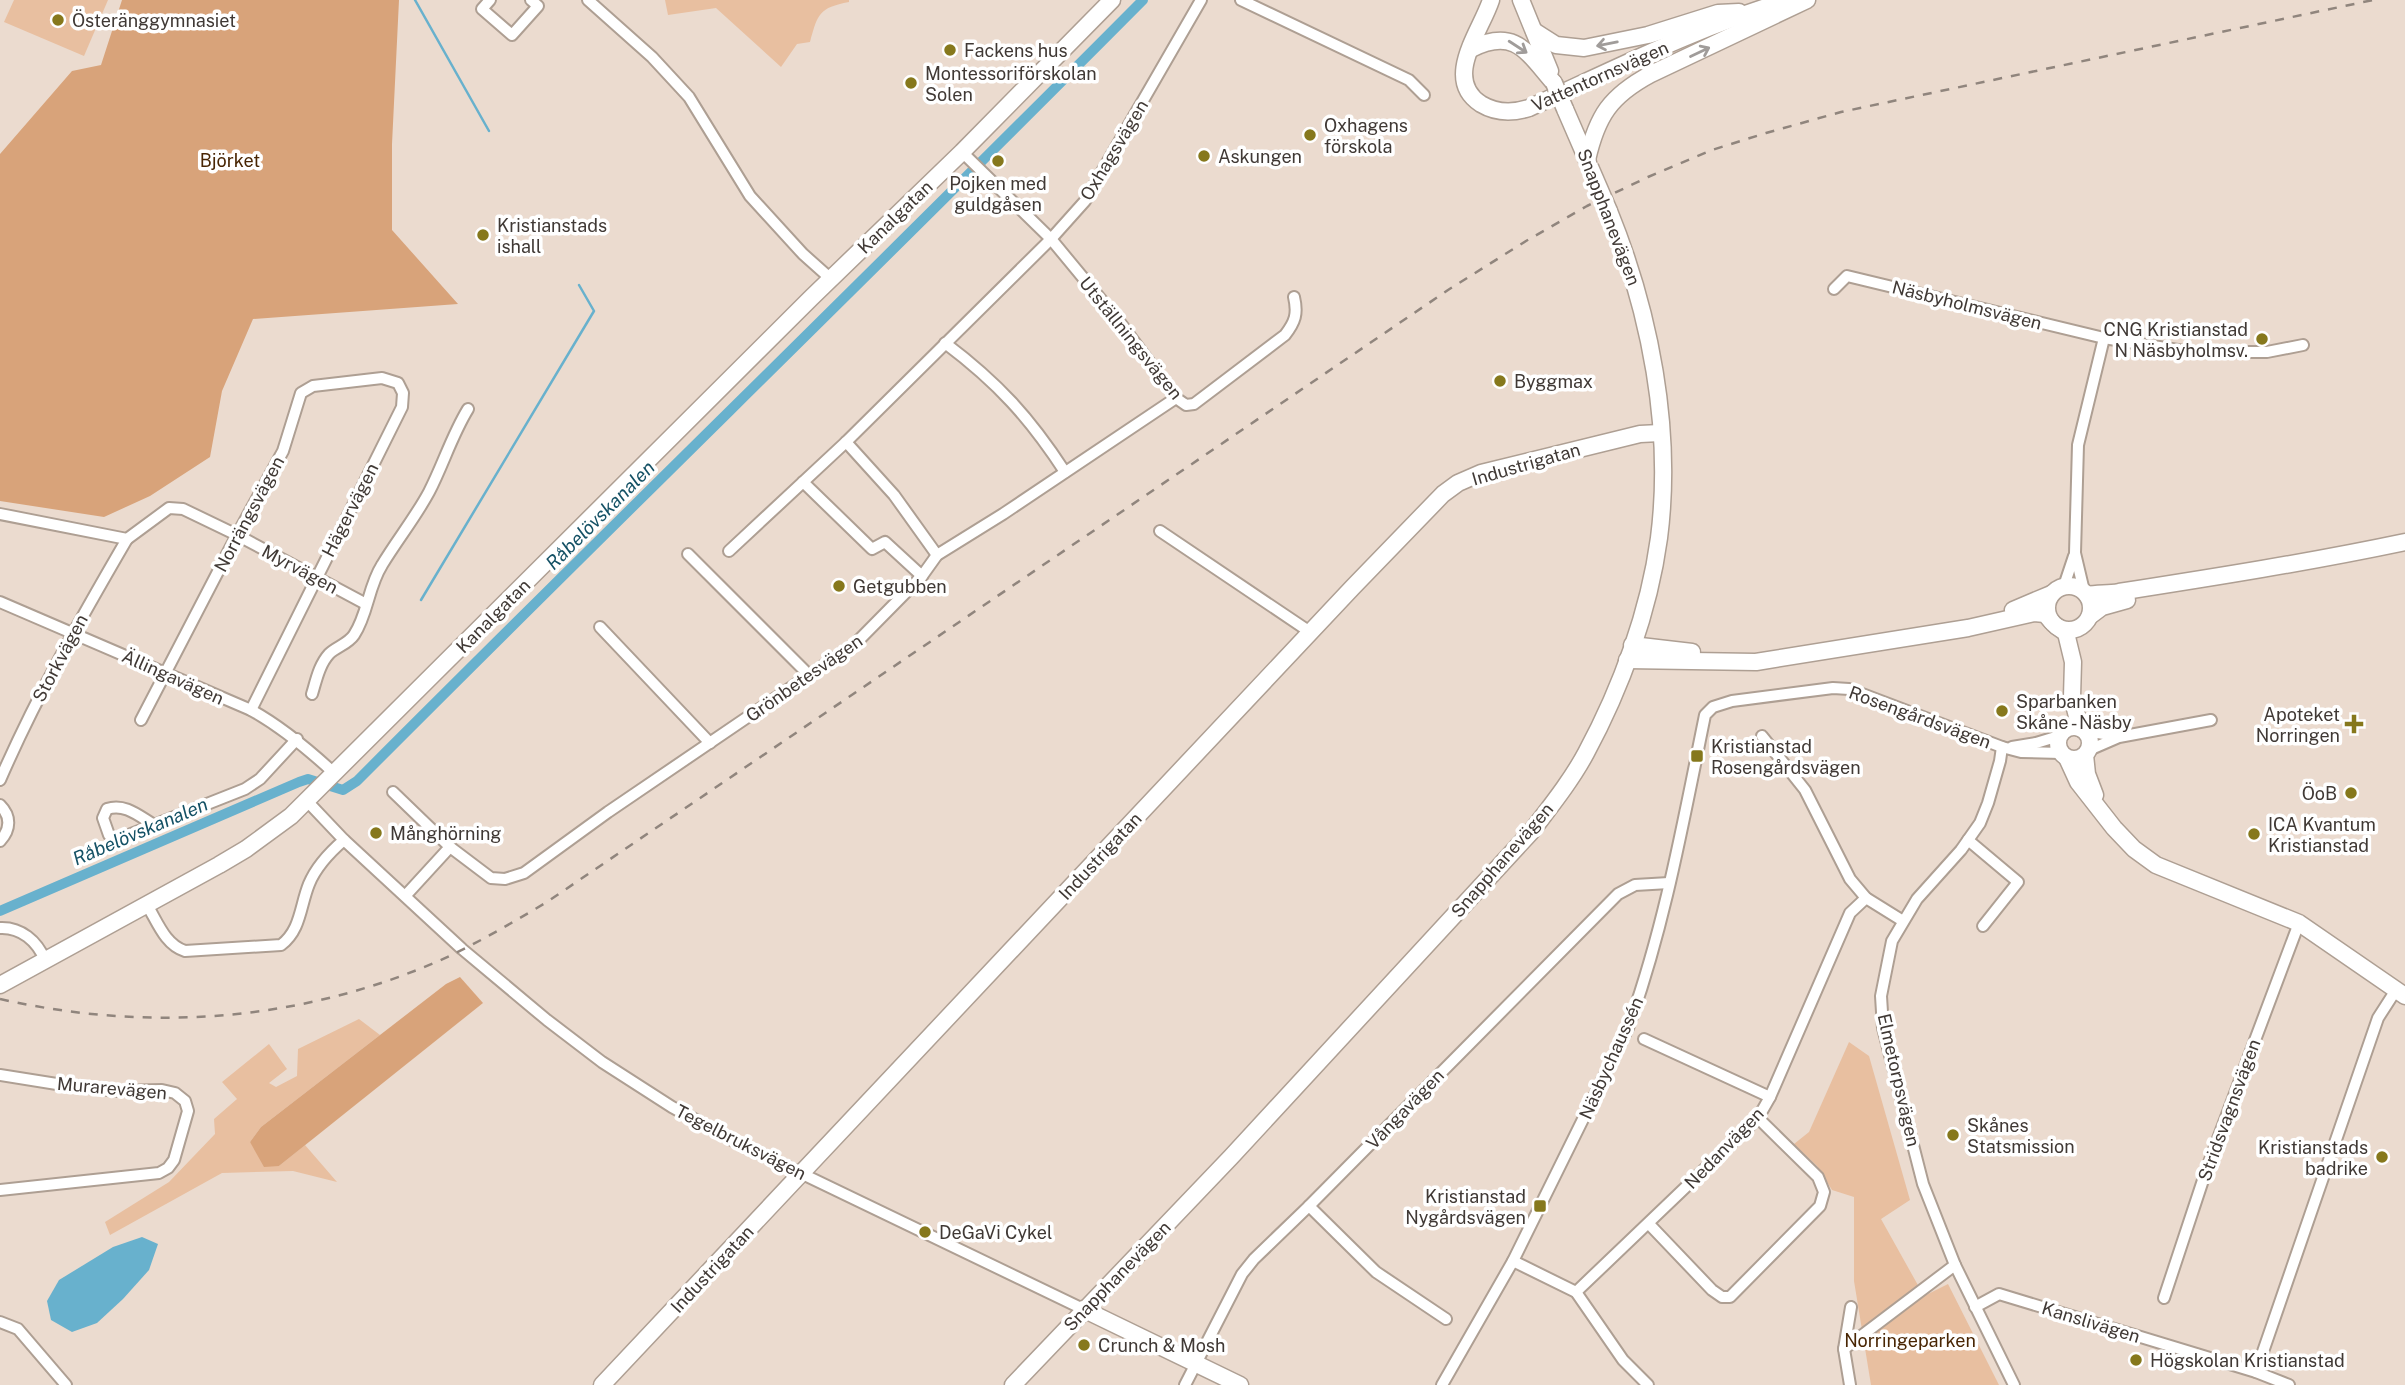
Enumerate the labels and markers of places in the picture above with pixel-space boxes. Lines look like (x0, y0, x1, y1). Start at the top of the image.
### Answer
place label: Österänggymnasiet (72, 9, 236, 31)
marker: Österänggymnasiet (50, 12, 66, 28)
place label: Fackens hus (964, 40, 1068, 61)
marker: Fackens hus (942, 42, 958, 58)
place label: Montessoriförskolan Solen (925, 63, 1097, 105)
marker: Montessoriförskolan Solen (903, 75, 919, 91)
place label: Oxhagens förskola (1324, 115, 1408, 157)
marker: Oxhagens förskola (1302, 127, 1318, 143)
place label: Askungen (1218, 146, 1302, 167)
marker: Askungen (1196, 148, 1212, 164)
marker: Pojken med guldgåsen (990, 153, 1006, 169)
place label: Pojken med guldgåsen (949, 173, 1047, 215)
place label: Kristianstads ishall (497, 215, 607, 257)
marker: Kristianstads ishall (475, 227, 491, 243)
place label: CNG Kristianstad N Näsbyholmsv. (2104, 319, 2248, 361)
marker: CNG Kristianstad N Näsbyholmsv. (2254, 331, 2270, 347)
place label: Byggmax (1514, 371, 1593, 392)
marker: Byggmax (1492, 373, 1508, 389)
place label: Getgubben (853, 576, 947, 597)
marker: Getgubben (831, 578, 847, 594)
place label: Sparbanken Skåne - Näsby (2016, 691, 2132, 733)
marker: Sparbanken Skåne - Näsby (1994, 703, 2010, 719)
place label: Apoteket Norringen (2256, 704, 2340, 746)
marker: Apoteket Norringen (2346, 716, 2362, 732)
place label: Kristianstad Rosengårdsvägen (1711, 736, 1861, 778)
marker: Kristianstad Rosengårdsvägen (1689, 748, 1705, 764)
place label: ÖoB (2302, 782, 2337, 804)
marker: ÖoB (2343, 785, 2359, 801)
place label: ICA Kvantum Kristianstad (2268, 814, 2376, 856)
place label: Månghörning (390, 823, 502, 844)
marker: Månghörning (368, 825, 384, 841)
marker: ICA Kvantum Kristianstad (2246, 826, 2262, 842)
place label: Skånes Statsmission (1967, 1115, 2075, 1157)
marker: Skånes Statsmission (1945, 1127, 1961, 1143)
place label: Kristianstads badrike (2258, 1137, 2368, 1179)
marker: Kristianstads badrike (2374, 1149, 2390, 1165)
place label: Kristianstad Nygårdsvägen (1405, 1186, 1526, 1228)
marker: Kristianstad Nygårdsvägen (1532, 1198, 1548, 1214)
place label: DeGaVi Cykel (939, 1222, 1052, 1243)
marker: DeGaVi Cykel (917, 1224, 933, 1240)
place label: Crunch & Mosh (1098, 1335, 1225, 1356)
marker: Crunch & Mosh (1076, 1337, 1092, 1353)
place label: Högskolan Kristianstad (2150, 1350, 2345, 1371)
marker: Högskolan Kristianstad (2128, 1352, 2144, 1368)

